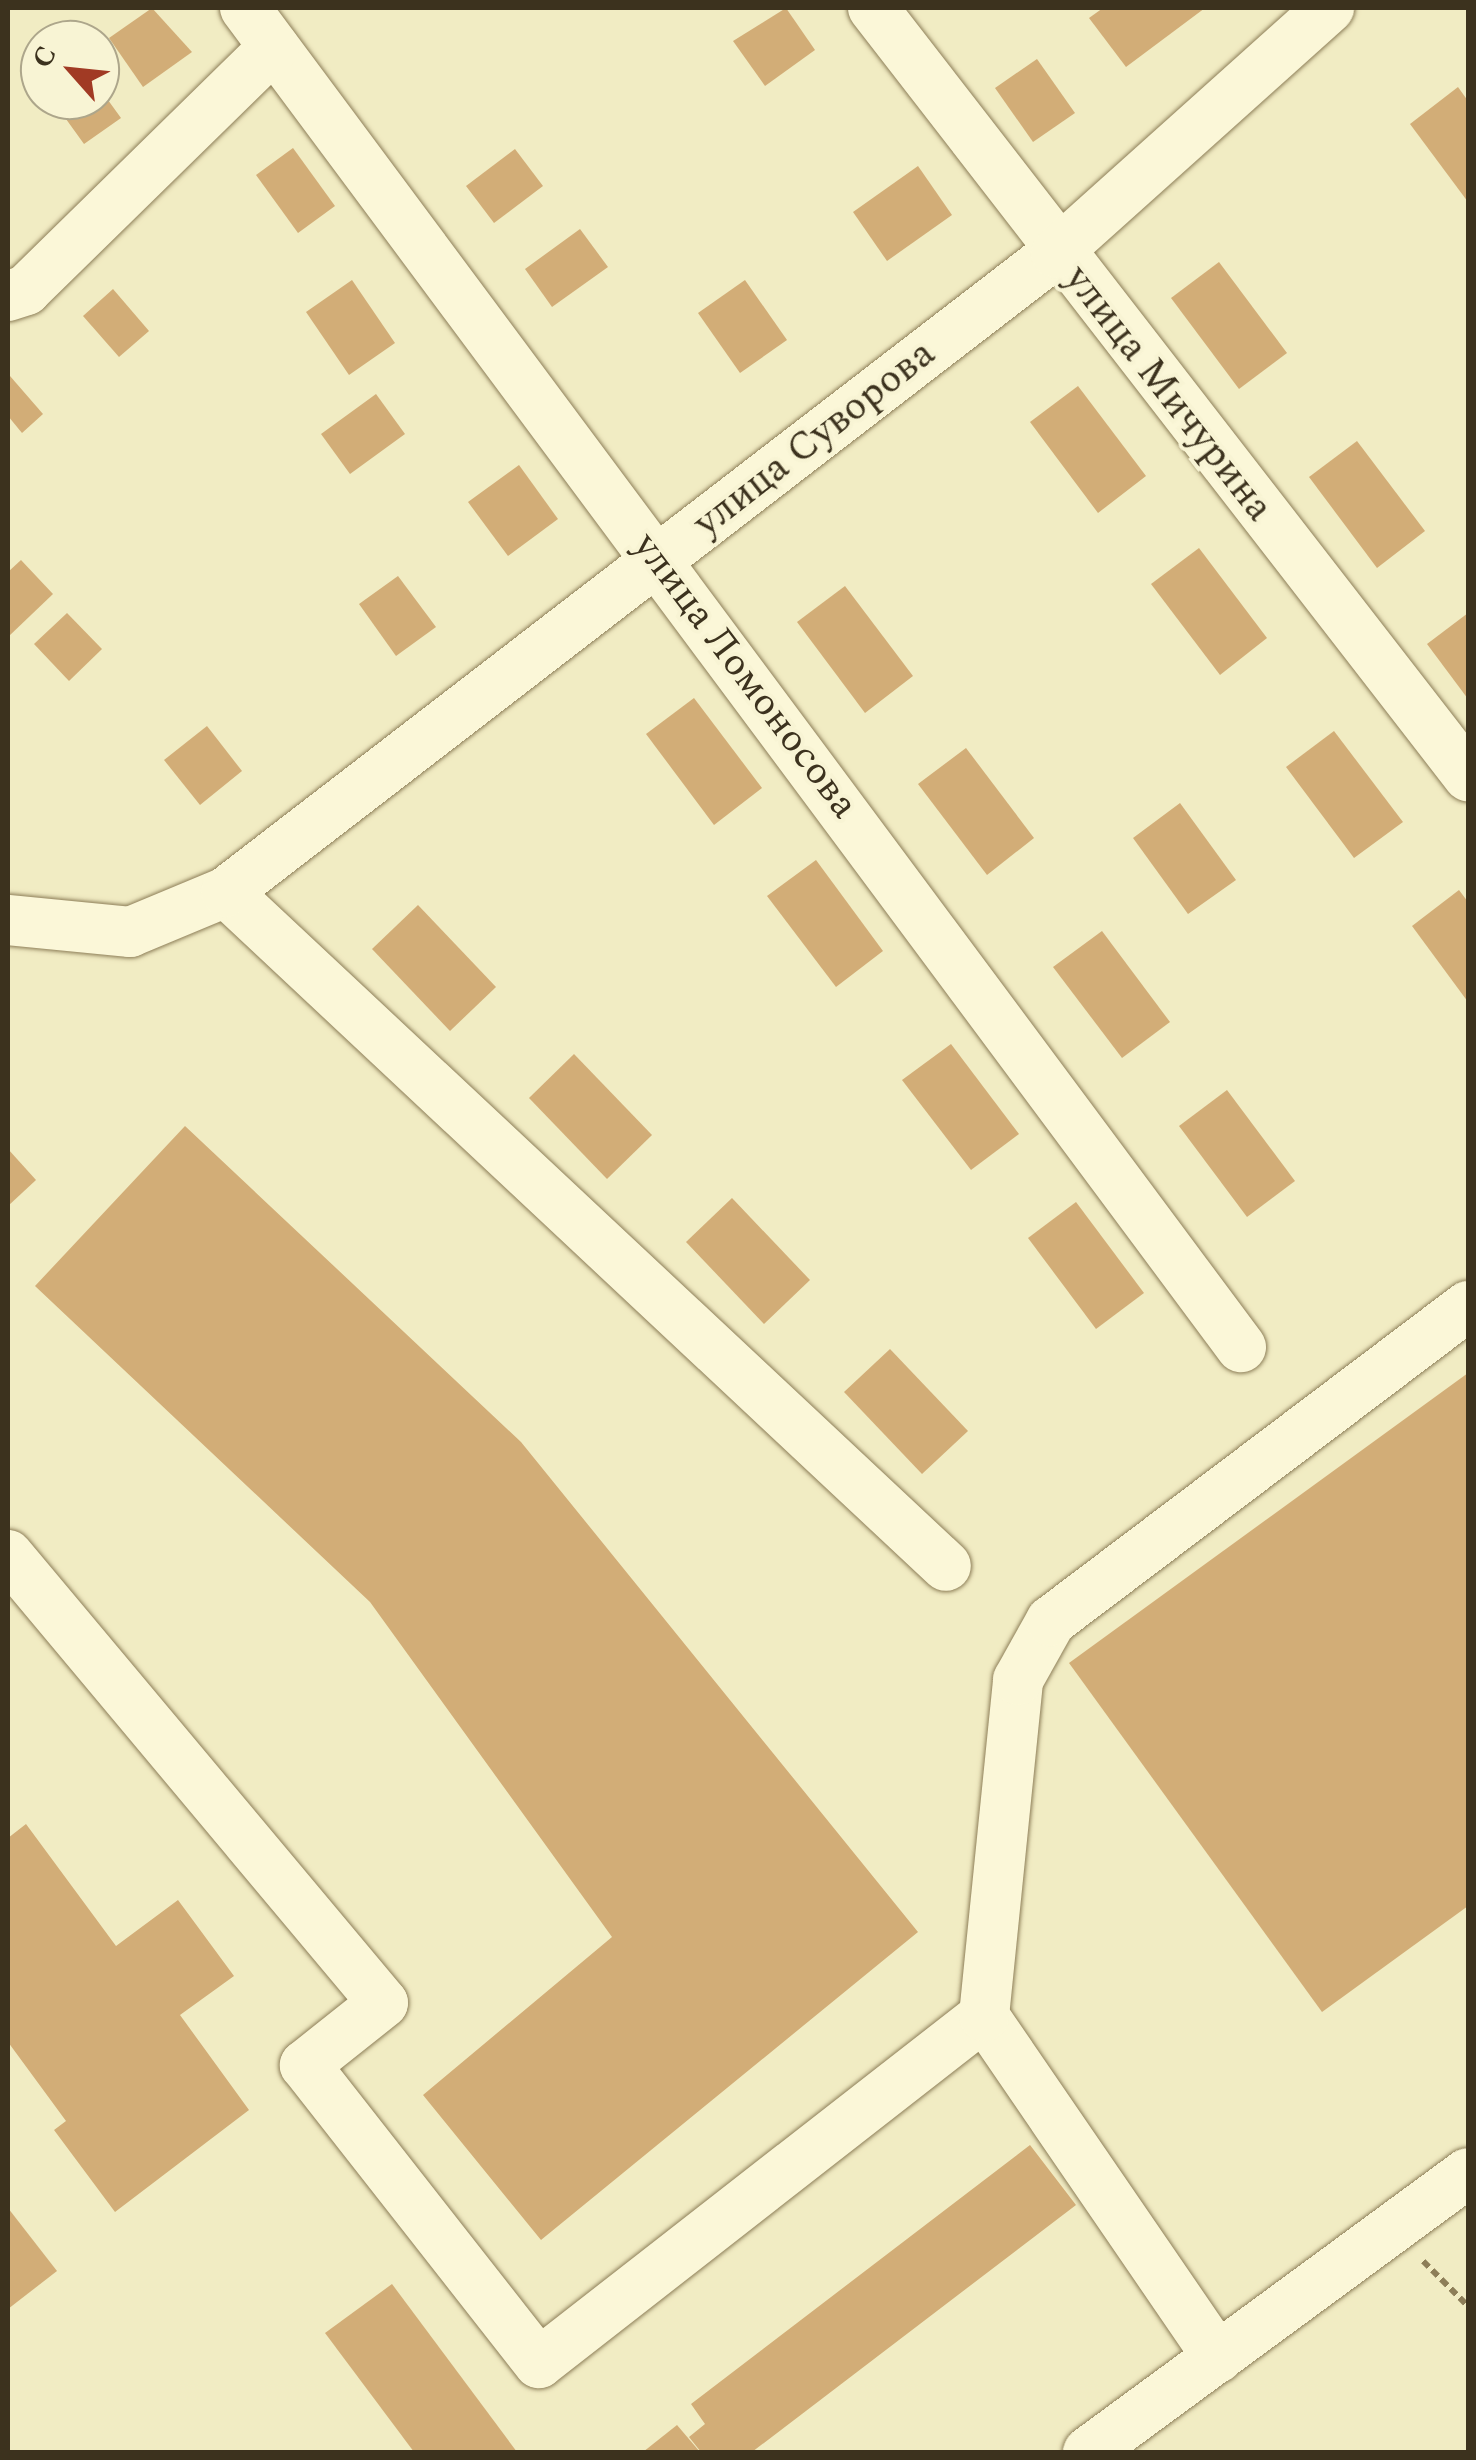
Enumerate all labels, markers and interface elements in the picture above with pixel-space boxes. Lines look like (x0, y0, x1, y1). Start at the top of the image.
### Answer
north arrow (20, 20, 120, 120)
text: С (21, 38, 68, 76)
street label: улица Мичурина (1053, 257, 1283, 531)
street label: улица Суворова (685, 330, 945, 548)
street label: улица Ломоносова (622, 524, 868, 828)

